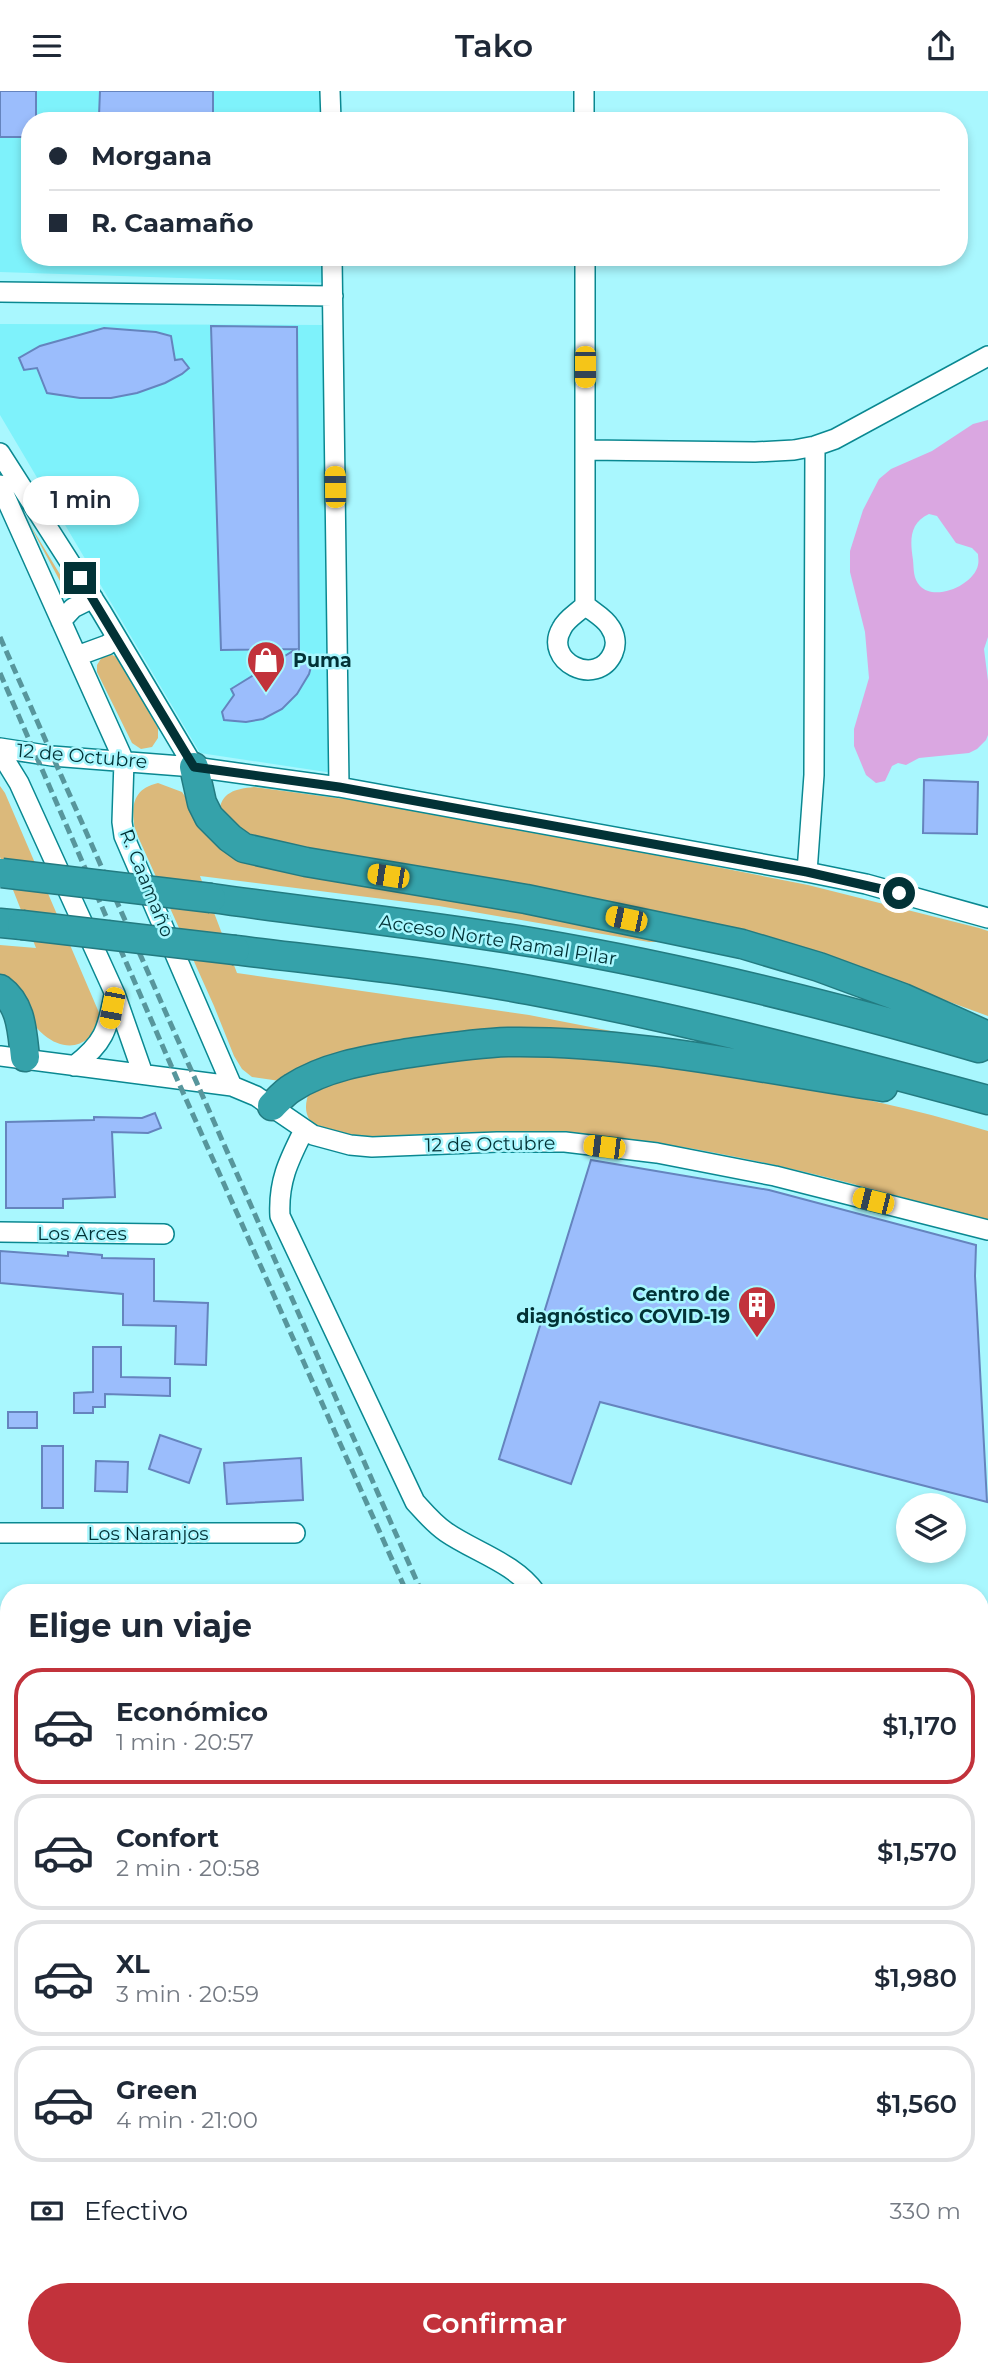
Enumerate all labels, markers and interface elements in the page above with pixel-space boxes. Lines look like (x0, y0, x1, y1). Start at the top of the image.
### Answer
text: Tako (455, 26, 533, 65)
icon: menu (28, 27, 66, 65)
icon: share (922, 27, 960, 65)
text: Morgana (91, 140, 212, 172)
text: R. Caamaño (91, 207, 254, 239)
car (575, 346, 596, 388)
car (325, 466, 346, 508)
callout: 1 min (22, 477, 138, 525)
text: 1 min (50, 486, 112, 514)
route end (64, 562, 96, 594)
shop icon: Puma (245, 639, 287, 694)
place label: Puma (293, 649, 352, 672)
street label: 12 de Octubre (16, 739, 148, 773)
street label: R. Caamaño (115, 826, 179, 941)
car (366, 862, 411, 890)
route start (883, 877, 915, 909)
car (604, 904, 649, 934)
street label: Acceso Norte Ramal Pilar (378, 910, 618, 970)
car (98, 985, 127, 1031)
street label: 12 de Octubre (424, 1131, 556, 1157)
car (582, 1134, 627, 1160)
car (851, 1186, 896, 1216)
street label: Los Arces (37, 1222, 127, 1245)
place label: Centro de diagnóstico COVID-19 (516, 1283, 730, 1328)
building icon: Centro de diagnóstico COVID-19 (736, 1284, 778, 1339)
map controls (896, 1493, 966, 1563)
button: layers (896, 1493, 966, 1563)
street label: Los Naranjos (87, 1522, 209, 1545)
text: Elige un viaje (28, 1606, 252, 1645)
icon: car (32, 1695, 95, 1758)
text: Económico (116, 1696, 268, 1728)
text: $1,170 (882, 1710, 957, 1742)
text: 1 min · 20:57 (116, 1728, 254, 1756)
icon: car (32, 1821, 95, 1884)
text: Confort (116, 1822, 219, 1854)
text: $1,570 (877, 1836, 957, 1868)
text: 2 min · 20:58 (116, 1854, 260, 1882)
icon: car (32, 1947, 95, 2010)
text: XL (116, 1948, 150, 1980)
text: $1,980 (874, 1962, 957, 1994)
text: 3 min · 20:59 (116, 1980, 259, 2008)
icon: car (32, 2073, 95, 2136)
text: Green (116, 2074, 198, 2106)
text: $1,560 (876, 2088, 957, 2120)
text: 4 min · 21:00 (116, 2106, 258, 2134)
icon: cash (28, 2192, 66, 2230)
text: Efectivo (84, 2195, 188, 2227)
text: 330 m (890, 2197, 961, 2225)
button: Confirmar (28, 2283, 961, 2363)

